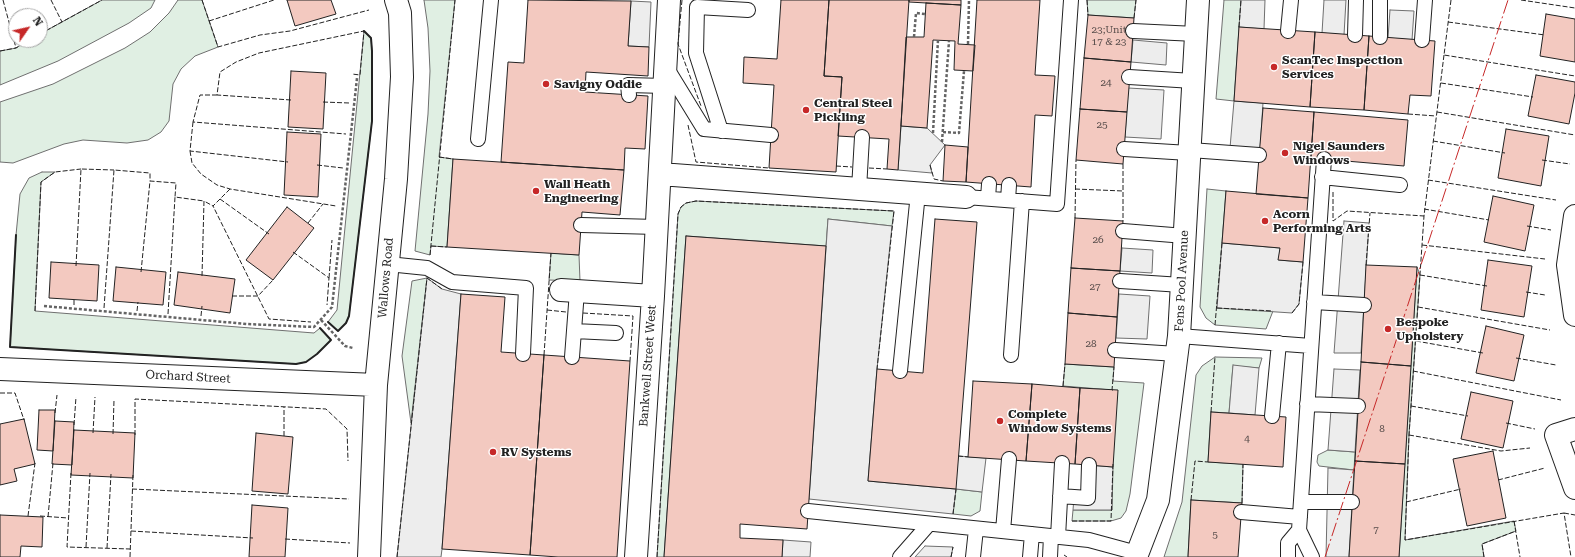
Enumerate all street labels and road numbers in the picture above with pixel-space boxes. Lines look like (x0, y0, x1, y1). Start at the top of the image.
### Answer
street label: Fens Pool Avenue (1172, 230, 1192, 332)
street label: Wallows Road (375, 237, 397, 319)
street label: Bankwell Street West (637, 305, 659, 427)
street label: Orchard Street (145, 368, 231, 386)

